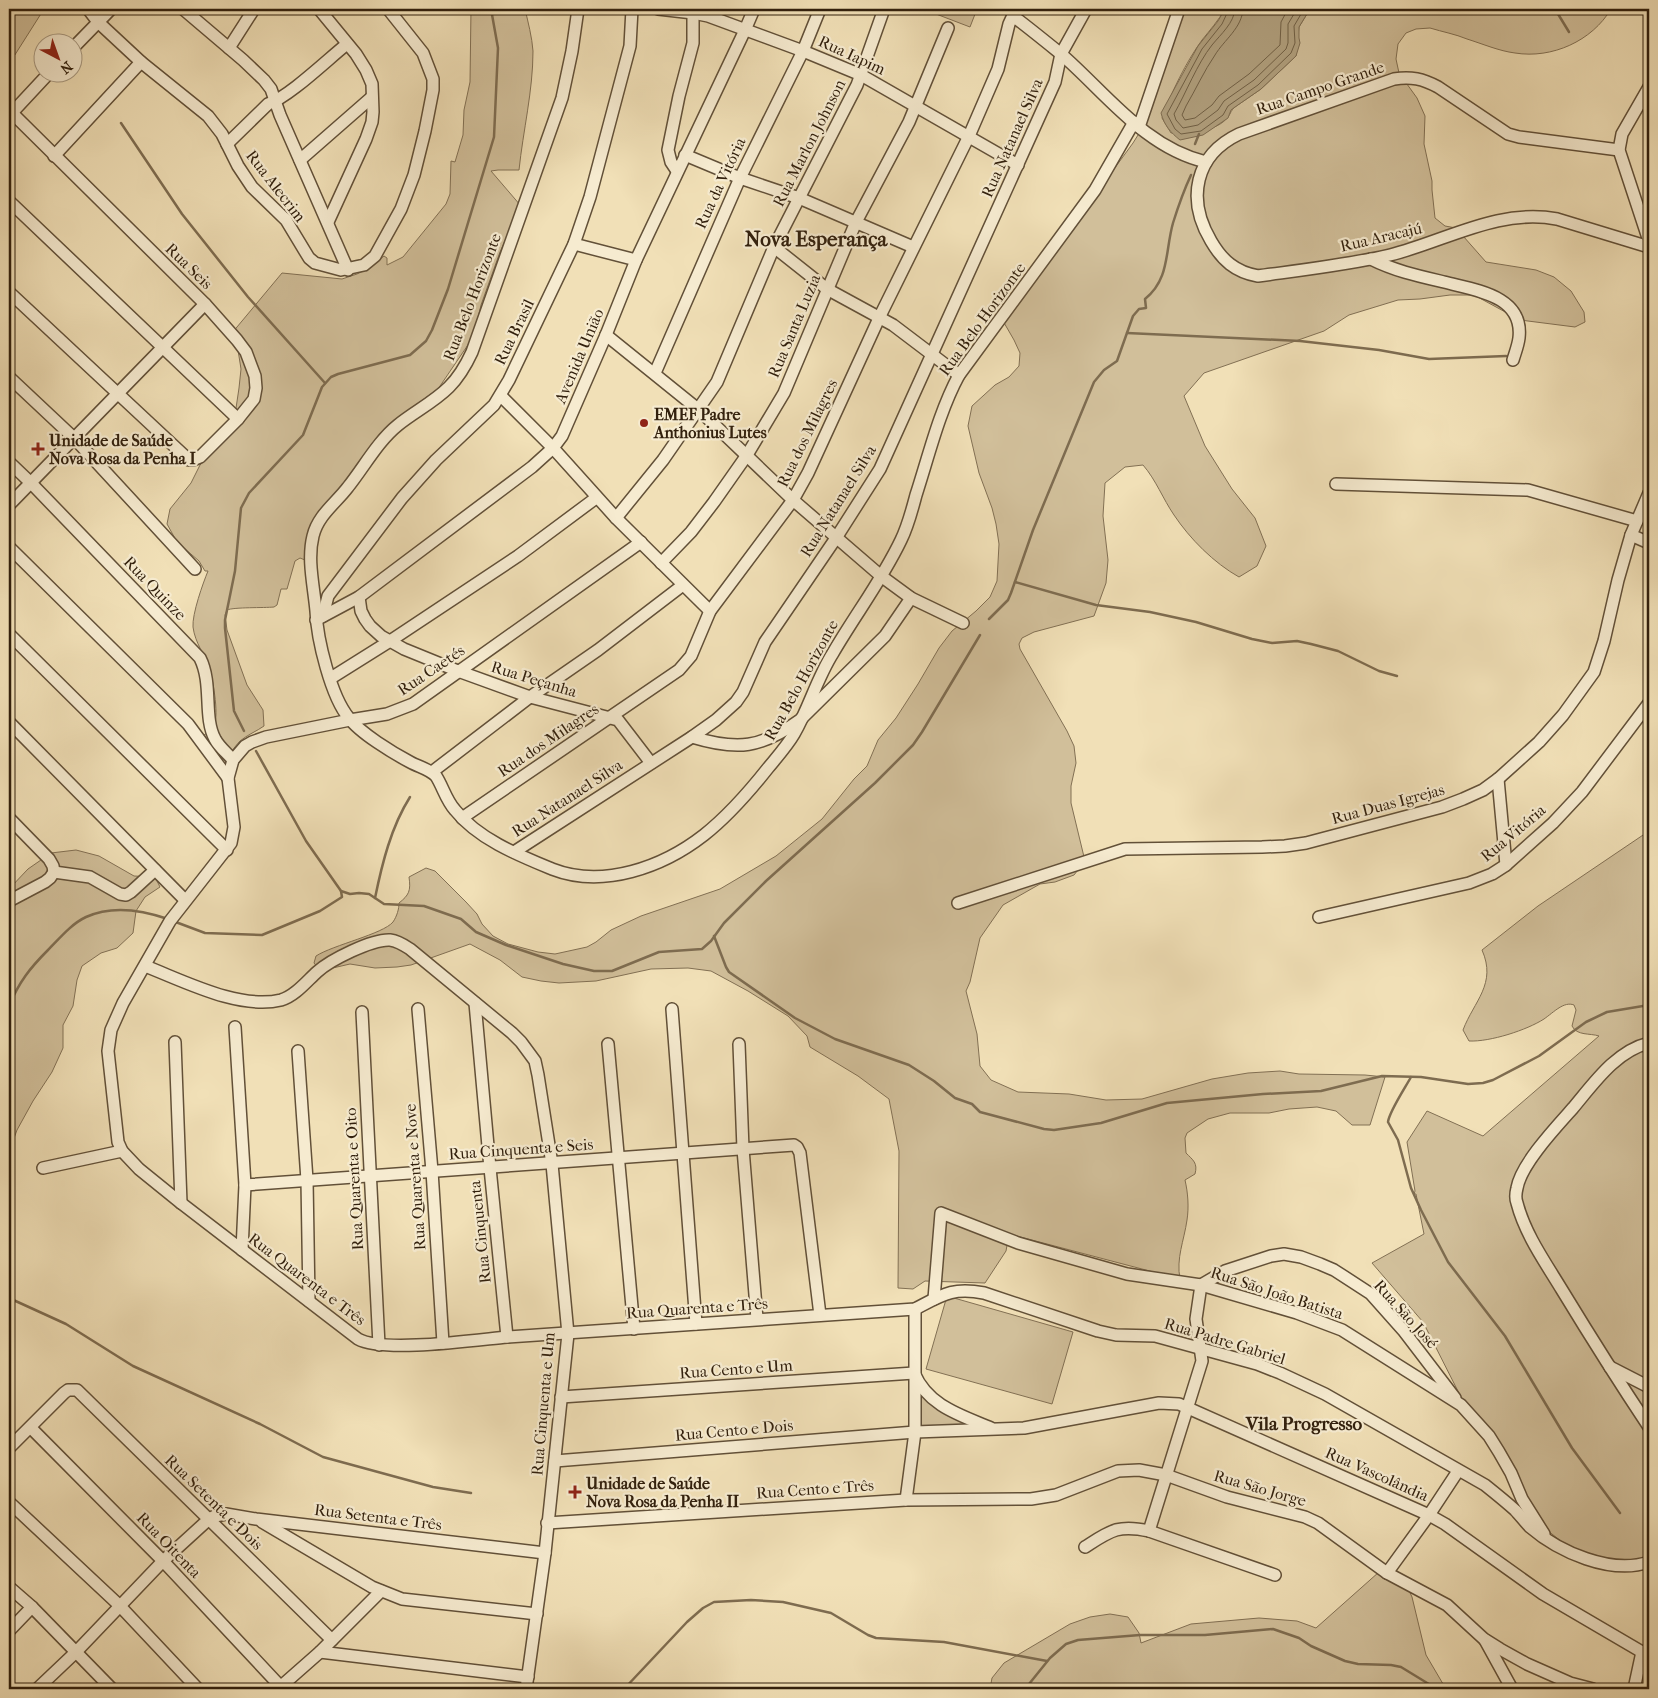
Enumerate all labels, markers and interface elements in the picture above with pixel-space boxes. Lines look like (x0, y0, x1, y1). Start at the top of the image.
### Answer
street label: Rua Iapim (816, 31, 889, 79)
north arrow (32, 32, 82, 82)
street label: Rua Campo Grande (1253, 57, 1387, 119)
text: N (56, 58, 76, 78)
street label: Rua Natanael Silva (977, 75, 1047, 200)
street label: Rua Marlon Johnson (769, 76, 850, 210)
street label: Rua da Vitória (691, 134, 750, 232)
street label: Rua Alecrim (242, 146, 310, 226)
street label: Rua Aracajú (1338, 218, 1424, 256)
district label: Nova Esperança (745, 227, 888, 252)
street label: Rua Belo Horizonte (439, 230, 505, 364)
street label: Rua Seis (162, 239, 217, 293)
street label: Rua Belo Horizonte (935, 259, 1029, 379)
street label: Rua Santa Luzia (764, 271, 825, 381)
street label: Rua Brasil (490, 295, 538, 368)
street label: Avenida União (550, 306, 607, 407)
street label: Rua dos Milagres (773, 376, 841, 490)
place label: EMEF Padre Anthonius Lutes (653, 405, 767, 442)
marker: EMEF Padre Anthonius Lutes (638, 417, 650, 429)
place label: Unidade de Saúde Nova Rosa da Penha I (48, 431, 196, 468)
street label: Rua Natanael Silva (796, 441, 880, 560)
marker: Unidade de Saúde Nova Rosa da Penha I (31, 442, 45, 456)
street label: Rua Quinze (120, 552, 190, 624)
street label: Rua Belo Horizonte (760, 616, 842, 744)
street label: Rua Caetés (394, 641, 468, 699)
street label: Rua Peçanha (489, 657, 580, 701)
street label: Rua dos Milagres (494, 699, 602, 781)
street label: Rua Natanael Silva (508, 755, 626, 841)
street label: Rua Duas Igrejas (1329, 780, 1447, 828)
street label: Rua Vitória (1477, 800, 1550, 866)
street label: Rua Quarenta e Nove (400, 1103, 430, 1251)
street label: Rua Quarenta e Oito (341, 1107, 367, 1251)
street label: Rua Cinquenta e Seis (448, 1134, 594, 1164)
street label: Rua Cinquenta (465, 1179, 495, 1284)
street label: Rua Quarenta e Três (245, 1229, 369, 1329)
street label: Rua São João Batista (1208, 1263, 1346, 1324)
street label: Rua São José (1370, 1276, 1442, 1352)
street label: Rua Quarenta e Três (626, 1294, 769, 1322)
street label: Rua Padre Gabriel (1162, 1314, 1288, 1369)
street label: Rua Cinquenta e Um (527, 1331, 559, 1476)
street label: Rua Cento e Um (679, 1356, 794, 1382)
district label: Vila Progresso (1245, 1413, 1363, 1435)
street label: Rua Cento e Dois (674, 1415, 794, 1445)
street label: Rua Vascolândia (1322, 1443, 1432, 1505)
street label: Rua Setenta e Dois (161, 1450, 267, 1554)
street label: Rua São Jorge (1212, 1466, 1309, 1510)
place label: Unidade de Saúde Nova Rosa da Penha II (585, 1474, 740, 1511)
street label: Rua Cento e Três (756, 1475, 875, 1503)
marker: Unidade de Saúde Nova Rosa da Penha II (568, 1485, 582, 1499)
street label: Rua Setenta e Três (313, 1500, 443, 1534)
street label: Rua Oitenta (133, 1508, 206, 1582)

